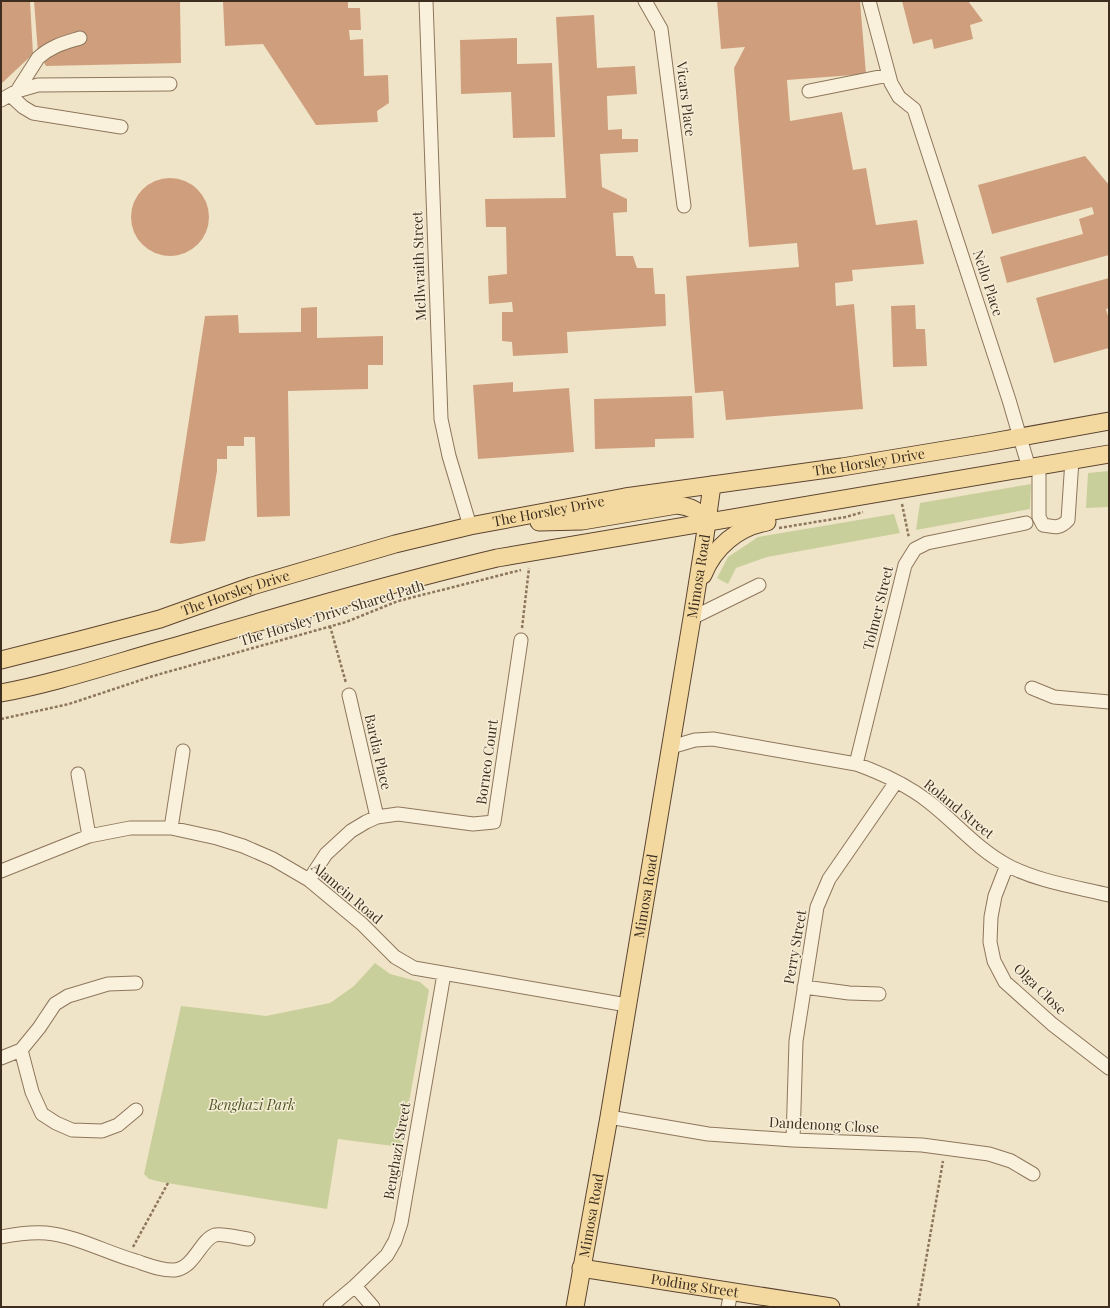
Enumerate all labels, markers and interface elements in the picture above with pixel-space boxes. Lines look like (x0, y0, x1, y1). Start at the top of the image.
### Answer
street label: Vicars Place (672, 59, 701, 137)
street label: McIlwraith Street (407, 210, 430, 321)
street label: Nello Place (969, 247, 1008, 318)
street label: The Horsley Drive (811, 443, 926, 480)
street label: The Horsley Drive (491, 491, 606, 531)
street label: Mimosa Road (682, 533, 714, 620)
street label: Tolmer Street (858, 563, 897, 652)
street label: The Horsley Drive (178, 565, 292, 620)
street label: The Horsley Drive Shared Path (237, 575, 427, 650)
street label: Bardia Place (361, 712, 396, 792)
street label: Borneo Court (471, 717, 502, 806)
street label: Roland Street (920, 774, 999, 843)
street label: Mimosa Road (629, 853, 662, 939)
street label: Alamein Road (307, 857, 387, 928)
street label: Perry Street (779, 907, 811, 986)
street label: Olga Close (1010, 959, 1071, 1019)
park label: Benghazi Park (208, 1095, 295, 1114)
street label: Benghazi Street (379, 1100, 415, 1201)
street label: Dandenong Close (768, 1112, 880, 1137)
street label: Mimosa Road (574, 1172, 608, 1259)
street label: Polding Street (650, 1269, 741, 1302)

